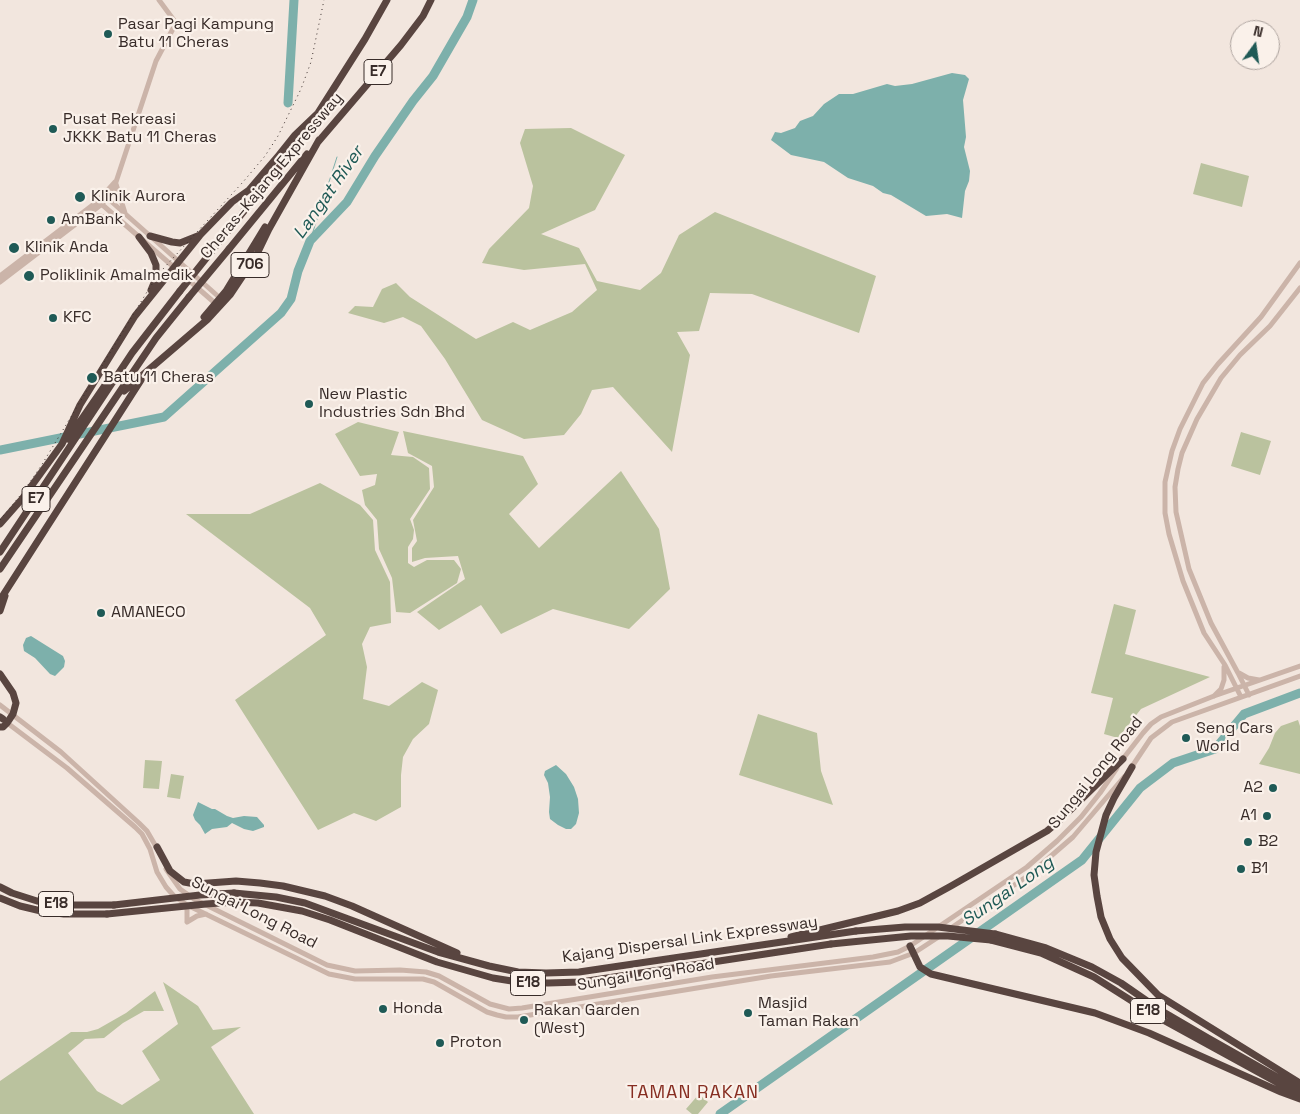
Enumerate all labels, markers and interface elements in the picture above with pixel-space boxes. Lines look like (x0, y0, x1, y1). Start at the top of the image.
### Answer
place label: Pasar Pagi Kampung Batu 11 Cheras (118, 15, 274, 53)
north arrow (1230, 20, 1280, 70)
text: N (1252, 22, 1265, 41)
marker: Pasar Pagi Kampung Batu 11 Cheras (102, 28, 114, 40)
road number: E7 (364, 60, 392, 84)
street label: Cheras–Kajang Expressway (197, 89, 347, 263)
place label: Pusat Rekreasi JKKK Batu 11 Cheras (63, 110, 217, 148)
marker: Pusat Rekreasi JKKK Batu 11 Cheras (47, 123, 59, 135)
water label: Langat River (289, 143, 369, 243)
place label: Klinik Aurora (91, 187, 186, 207)
marker: Klinik Aurora (73, 190, 87, 204)
place label: AmBank (61, 210, 123, 230)
marker: AmBank (45, 214, 57, 226)
place label: Klinik Anda (25, 238, 108, 258)
marker: Klinik Anda (7, 241, 21, 255)
road number: 706 (231, 252, 269, 278)
place label: Poliklinik Amalmedik (40, 266, 193, 286)
marker: Poliklinik Amalmedik (22, 269, 36, 283)
place label: KFC (63, 308, 92, 328)
marker: KFC (47, 312, 59, 324)
place label: Batu 11 Cheras (103, 368, 214, 388)
marker: Batu 11 Cheras (85, 371, 99, 385)
place label: New Plastic Industries Sdn Bhd (319, 385, 465, 423)
marker: New Plastic Industries Sdn Bhd (303, 398, 315, 410)
road number: E7 (22, 486, 50, 512)
place label: AMANECO (111, 603, 186, 623)
marker: AMANECO (95, 607, 107, 619)
street label: Sungai Long Road (1045, 713, 1147, 833)
place label: Seng Cars World (1196, 719, 1273, 757)
marker: Seng Cars World (1180, 732, 1192, 744)
place label: A2 (1243, 778, 1263, 798)
marker: A2 (1267, 782, 1279, 794)
place label: A1 (1240, 806, 1257, 826)
marker: A1 (1261, 810, 1273, 822)
place label: B2 (1258, 832, 1278, 852)
marker: B2 (1242, 836, 1254, 848)
water label: Sungai Long (958, 852, 1058, 932)
place label: B1 (1251, 859, 1268, 879)
marker: B1 (1235, 863, 1247, 875)
street label: Sungai Long Road (188, 873, 320, 953)
road number: E18 (38, 892, 74, 916)
street label: Kajang Dispersal Link Expressway (561, 913, 819, 967)
street label: Sungai Long Road (576, 955, 716, 995)
road number: E18 (510, 970, 546, 996)
place label: Masjid Taman Rakan (758, 994, 859, 1032)
road number: E18 (1130, 998, 1166, 1024)
place label: Honda (393, 999, 443, 1019)
place label: Rakan Garden (West) (534, 1001, 640, 1039)
marker: Honda (377, 1003, 389, 1015)
marker: Masjid Taman Rakan (742, 1007, 754, 1019)
marker: Rakan Garden (West) (518, 1014, 530, 1026)
place label: Proton (450, 1033, 502, 1053)
marker: Proton (434, 1037, 446, 1049)
district label: TAMAN RAKAN (626, 1082, 760, 1104)

